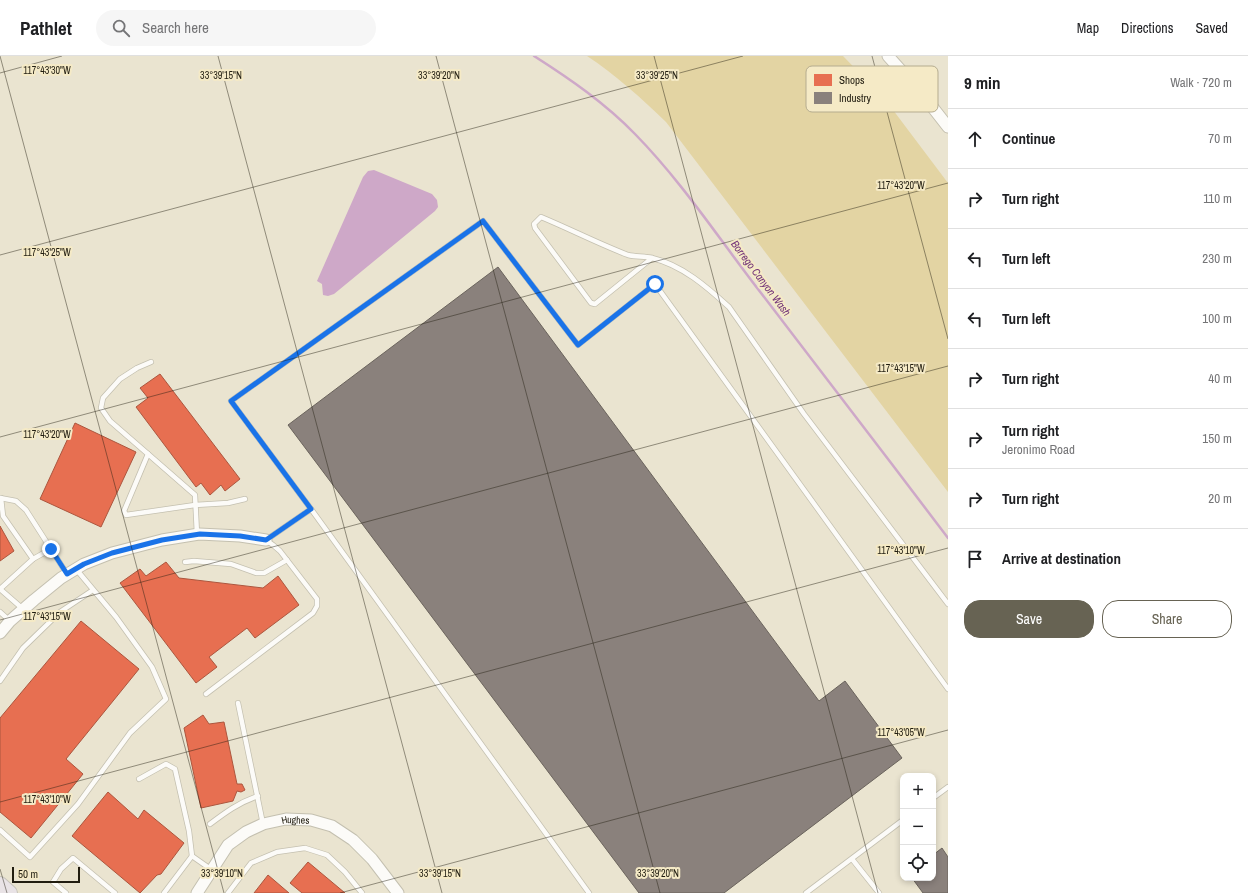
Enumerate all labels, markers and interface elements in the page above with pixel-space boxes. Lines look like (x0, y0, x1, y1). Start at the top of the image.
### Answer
search box (96, 10, 376, 46)
text: Pathlet (20, 15, 72, 41)
icon: search (110, 17, 132, 39)
text: Search here (142, 17, 209, 38)
text: Map (1077, 19, 1099, 37)
text: Directions (1121, 19, 1173, 37)
text: Saved (1195, 19, 1228, 37)
text: 117°43'30"W (23, 64, 71, 77)
legend (806, 66, 938, 112)
text: 33°39'15"N (200, 69, 242, 82)
text: 33°39'20"N (418, 69, 460, 82)
text: 33°39'25"N (636, 69, 678, 82)
text: 9 min (964, 71, 1000, 94)
text: Shops (839, 73, 865, 87)
text: Walk · 720 m (1170, 74, 1232, 91)
text: Industry (839, 91, 872, 105)
icon: ahead (964, 128, 986, 150)
text: Continue (1002, 128, 1055, 149)
text: 70 m (1208, 130, 1232, 147)
text: 117°43'20"W (877, 179, 925, 192)
icon: right (964, 188, 986, 210)
text: Turn right (1002, 188, 1059, 209)
text: 110 m (1203, 190, 1232, 207)
water label: Borrego Canyon Wash (728, 237, 794, 319)
text: 117°43'25"W (23, 246, 71, 259)
icon: left (964, 248, 986, 270)
text: Turn left (1002, 248, 1050, 269)
text: 230 m (1202, 250, 1232, 267)
route start (646, 275, 664, 293)
icon: left (964, 308, 986, 330)
text: Turn left (1002, 308, 1050, 329)
text: 100 m (1202, 310, 1232, 327)
text: 117°43'15"W (877, 362, 925, 375)
icon: right (964, 368, 986, 390)
text: Turn right (1002, 368, 1059, 389)
text: 40 m (1208, 370, 1232, 387)
text: Turn right (1002, 420, 1059, 441)
text: 117°43'20"W (23, 428, 71, 441)
icon: right (964, 428, 986, 450)
text: 150 m (1202, 430, 1232, 447)
text: Jeronimo Road (1002, 441, 1075, 458)
icon: right (964, 488, 986, 510)
text: Turn right (1002, 488, 1059, 509)
text: 20 m (1208, 490, 1232, 507)
route end (42, 540, 60, 558)
text: 117°43'10"W (877, 544, 925, 557)
icon: arrive (964, 548, 986, 570)
text: Arrive at destination (1002, 548, 1121, 569)
button: Save (964, 600, 1094, 638)
button: Share (1102, 600, 1232, 638)
text: 117°43'15"W (23, 610, 71, 623)
text: 117°43'05"W (877, 726, 925, 739)
map controls (900, 773, 936, 881)
button: + (900, 773, 936, 809)
text: 117°43'10"W (23, 793, 71, 806)
button: − (900, 809, 936, 845)
street label: Hughes (280, 813, 310, 827)
button: locate (900, 845, 936, 881)
scale bar (12, 865, 80, 884)
text: 50 m (18, 867, 38, 881)
text: 33°39'10"N (201, 867, 243, 880)
text: 33°39'15"N (419, 867, 461, 880)
text: 33°39'20"N (637, 867, 679, 880)

